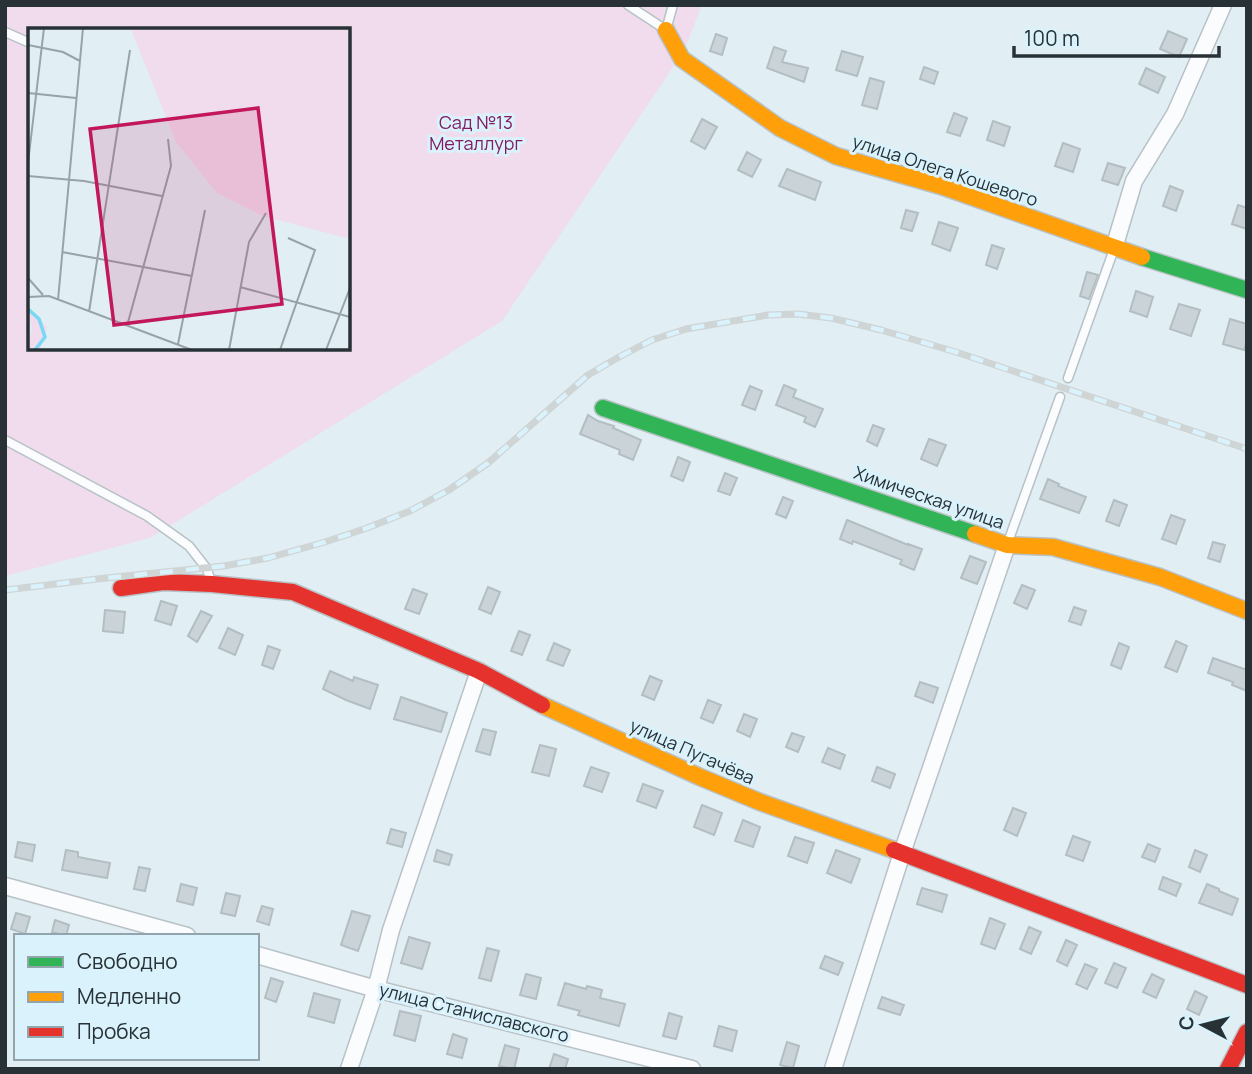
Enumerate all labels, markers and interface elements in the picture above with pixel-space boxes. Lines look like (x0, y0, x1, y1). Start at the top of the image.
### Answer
scale bar (1014, 14, 1219, 58)
text: 100 m (1024, 24, 1080, 52)
inset map (28, 28, 350, 350)
park label: Сад №13 Металлург (429, 110, 523, 155)
street label: улица Олега Кошевого (849, 129, 1041, 211)
street label: Химическая улица (851, 460, 1008, 534)
street label: улица Пугачёва (626, 713, 759, 789)
legend (14, 934, 259, 1060)
text: Свободно (77, 947, 178, 975)
street label: улица Станиславского (377, 977, 572, 1047)
text: Медленно (77, 982, 181, 1010)
north arrow (1168, 990, 1238, 1060)
text: С (1172, 1014, 1200, 1031)
text: Пробка (77, 1017, 151, 1045)

